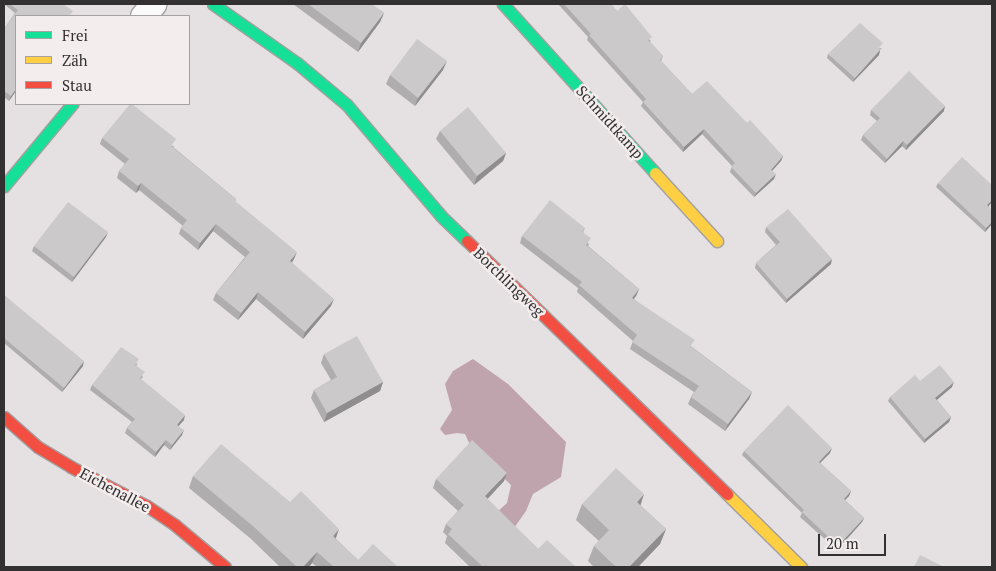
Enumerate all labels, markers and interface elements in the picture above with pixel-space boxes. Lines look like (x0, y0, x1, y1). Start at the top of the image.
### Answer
legend (15, 15, 190, 105)
text: Frei (62, 25, 88, 45)
text: Zäh (62, 50, 88, 70)
text: Stau (62, 75, 92, 95)
street label: Schmidtkamp (573, 82, 647, 162)
street label: Borchlingweg (470, 244, 548, 320)
street label: Eichenallee (77, 464, 153, 516)
scale bar (821, 524, 888, 556)
text: 20 m (826, 533, 859, 553)

